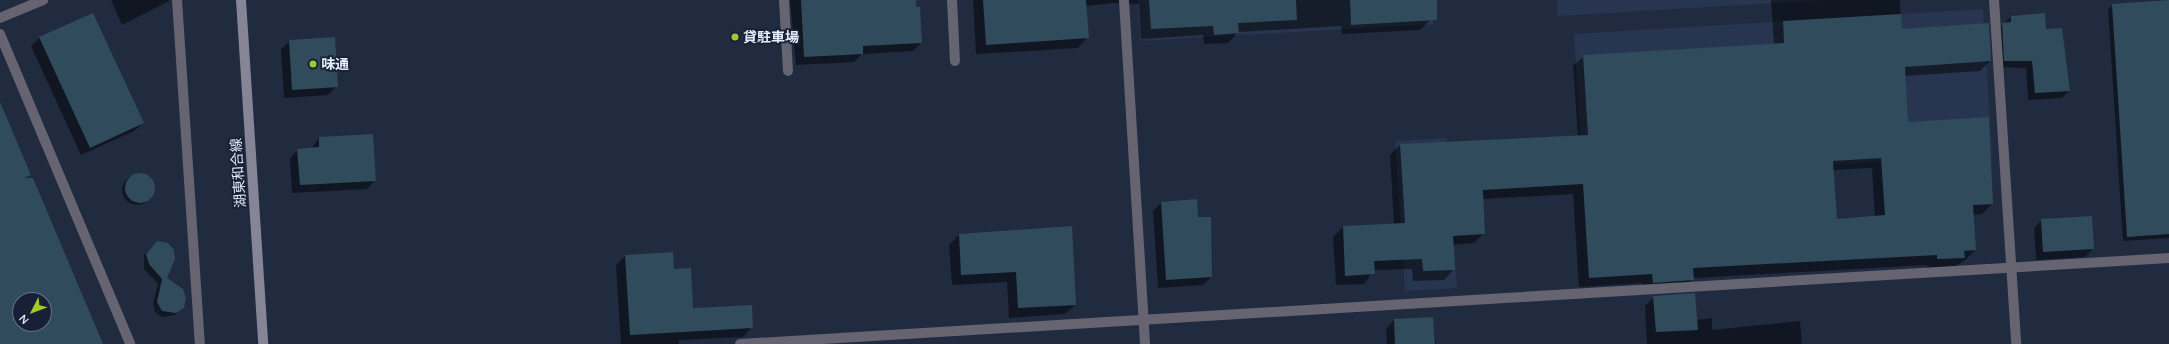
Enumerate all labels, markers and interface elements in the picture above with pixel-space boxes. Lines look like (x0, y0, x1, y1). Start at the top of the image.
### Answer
place label: 貸駐車場 (743, 29, 799, 45)
marker: 貸駐車場 (730, 32, 740, 42)
place label: 味通 (321, 56, 349, 72)
marker: 味通 (308, 59, 318, 69)
street label: 湖東和合線 (227, 137, 249, 209)
north arrow (12, 292, 52, 332)
text: N (16, 312, 32, 327)

